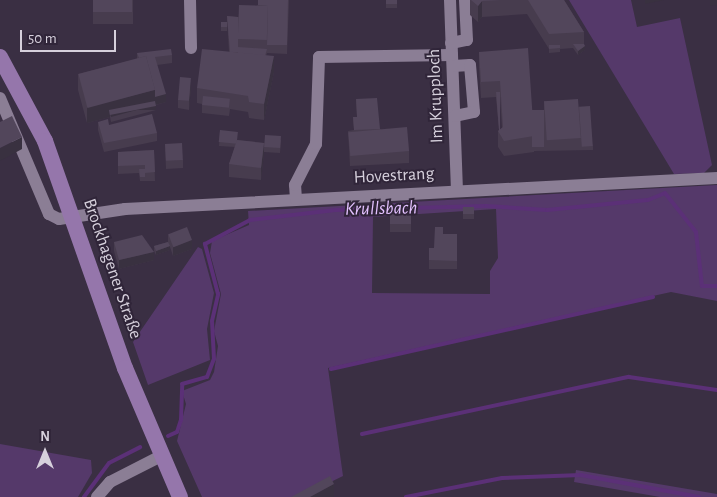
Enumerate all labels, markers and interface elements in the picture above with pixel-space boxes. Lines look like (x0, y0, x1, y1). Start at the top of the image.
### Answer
scale bar (22, 20, 119, 52)
text: 50 m (28, 31, 57, 46)
street label: Im Krupploch (424, 48, 448, 144)
street label: Hovestrang (353, 163, 435, 189)
street label: Brockhagener Straße (78, 196, 146, 342)
water label: Krullsbach (345, 197, 417, 221)
north arrow (20, 427, 70, 477)
text: N (40, 430, 50, 444)

